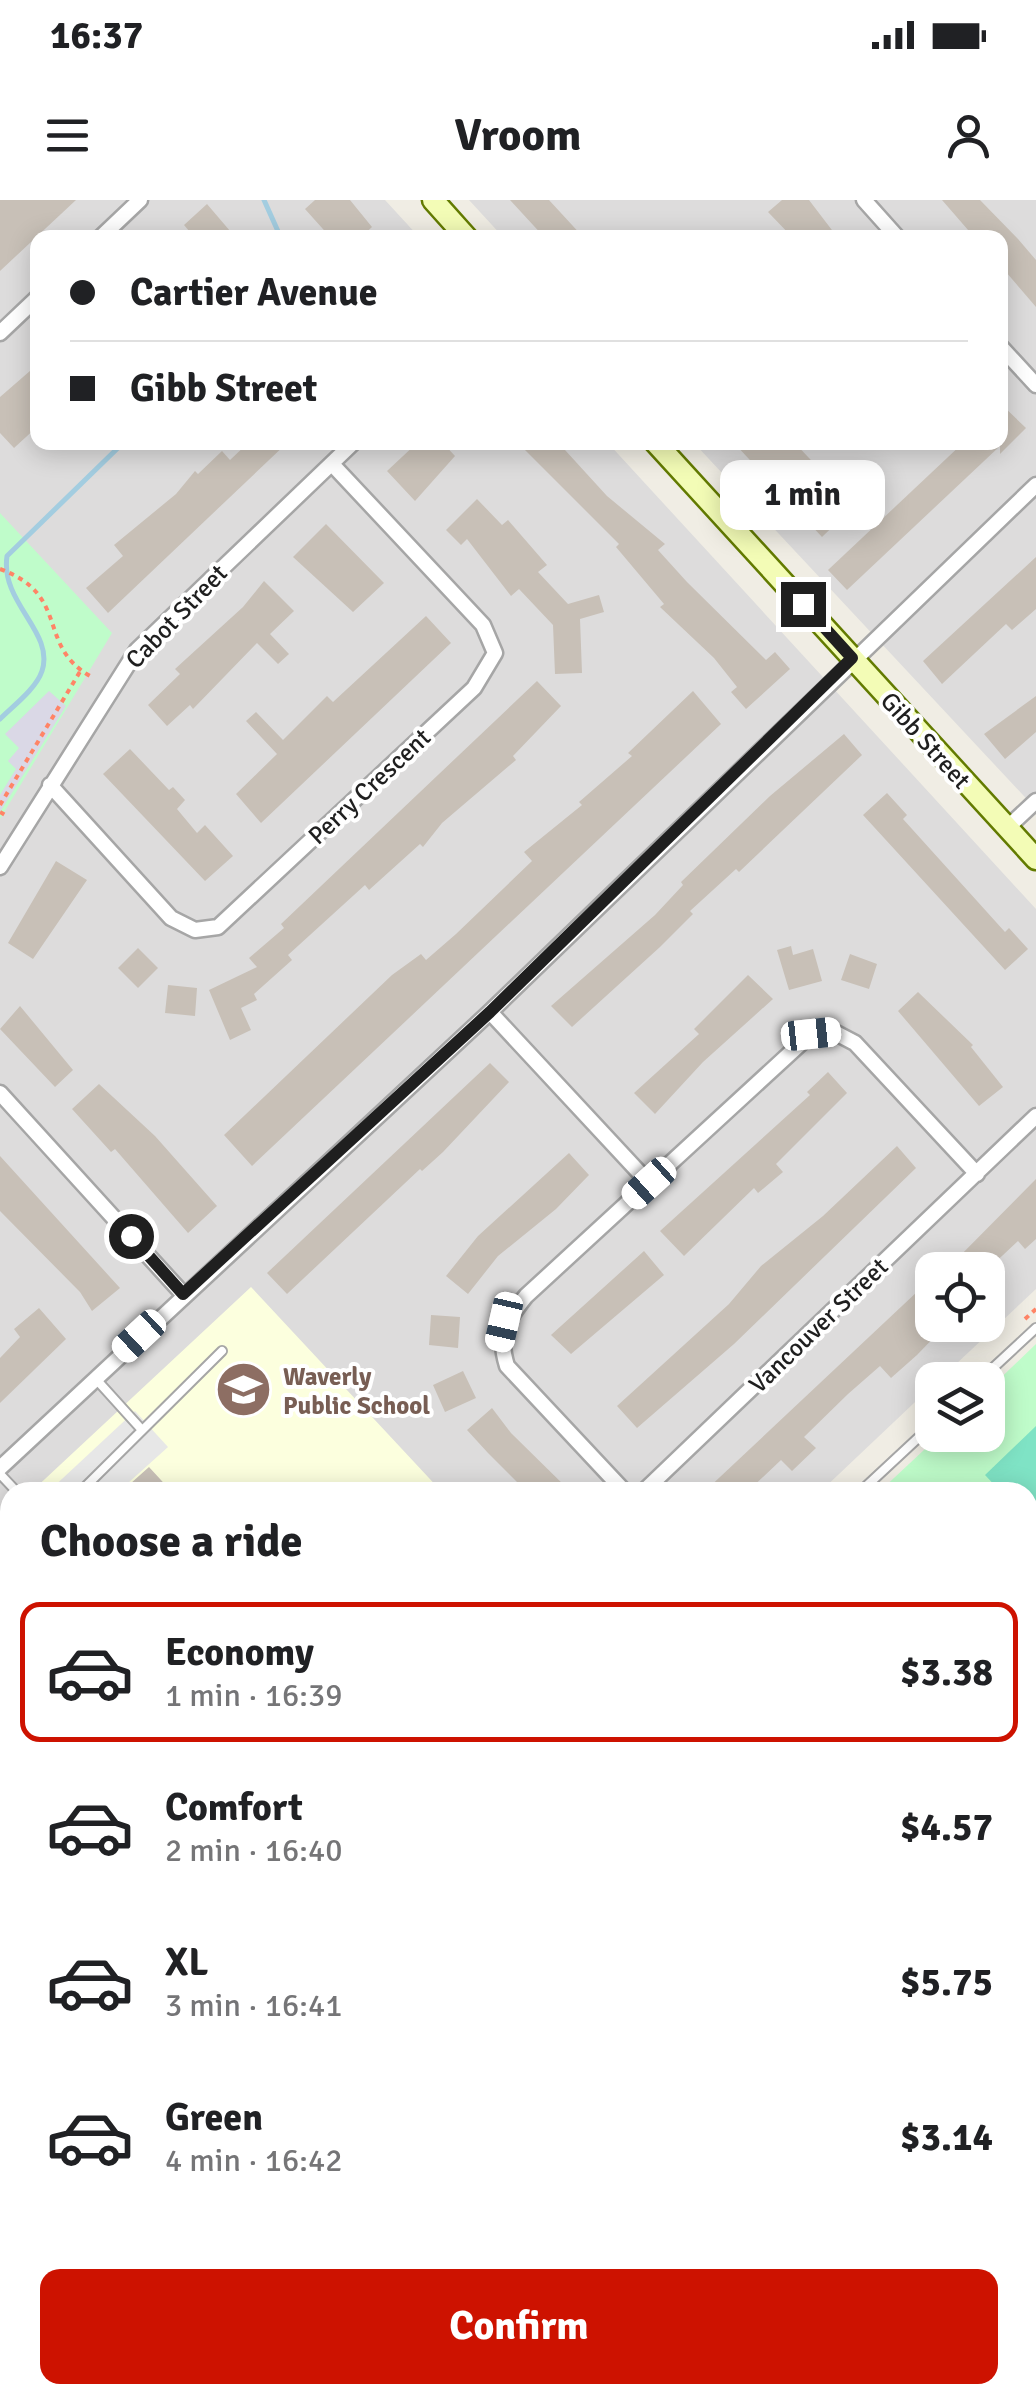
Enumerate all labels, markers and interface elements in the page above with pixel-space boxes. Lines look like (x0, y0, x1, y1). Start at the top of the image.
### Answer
text: 16:37 (50, 12, 143, 59)
icon: menu (40, 108, 95, 163)
text: Vroom (455, 108, 581, 163)
icon: person (941, 108, 996, 163)
text: Cartier Avenue (130, 269, 378, 316)
text: Gibb Street (130, 365, 317, 412)
callout: 1 min (720, 459, 886, 529)
text: 1 min (764, 475, 841, 514)
street label: Cabot Street (119, 558, 234, 675)
route end (781, 582, 826, 627)
street label: Gibb Street (874, 685, 977, 795)
street label: Perry Crescent (302, 722, 437, 851)
car (780, 1016, 842, 1052)
car (617, 1152, 681, 1214)
route start (109, 1214, 154, 1259)
street label: Vancouver Street (742, 1251, 895, 1400)
map controls (915, 1252, 1005, 1452)
button: locate (915, 1252, 1005, 1342)
car (483, 1289, 525, 1355)
car (107, 1305, 171, 1367)
school or university icon: Waverly Public School (214, 1360, 274, 1420)
place label: Waverly Public School (283, 1361, 430, 1421)
button: layers (915, 1362, 1005, 1452)
text: Choose a ride (40, 1514, 303, 1569)
icon: car (45, 1627, 135, 1717)
text: Economy (165, 1629, 314, 1676)
text: $3.38 (900, 1649, 993, 1696)
text: 1 min · 16:39 (165, 1676, 343, 1715)
icon: car (45, 1782, 135, 1872)
text: Comfort (165, 1784, 303, 1831)
text: $4.57 (900, 1804, 993, 1851)
text: 2 min · 16:40 (165, 1831, 343, 1870)
icon: car (45, 1937, 135, 2027)
text: XL (165, 1939, 208, 1986)
text: $5.75 (900, 1959, 993, 2006)
text: 3 min · 16:41 (165, 1986, 343, 2025)
icon: car (45, 2092, 135, 2182)
text: Green (165, 2094, 263, 2141)
text: $3.14 (900, 2114, 993, 2161)
text: 4 min · 16:42 (165, 2141, 343, 2180)
button: Confirm (40, 2269, 998, 2384)

